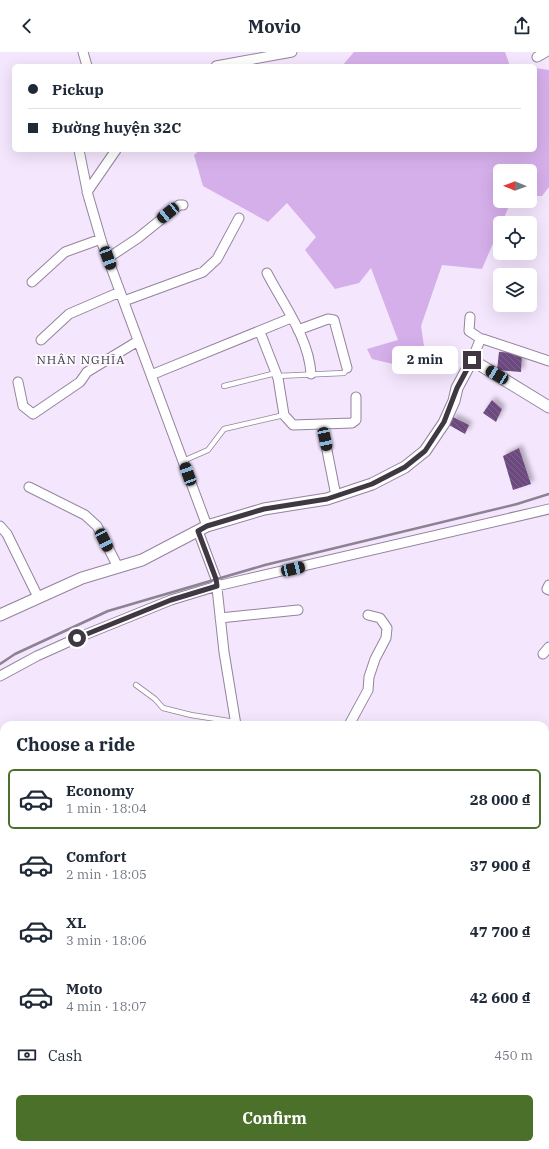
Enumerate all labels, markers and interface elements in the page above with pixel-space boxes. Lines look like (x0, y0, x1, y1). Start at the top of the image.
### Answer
icon: back (16, 15, 38, 37)
text: Movio (248, 15, 301, 38)
icon: share (511, 15, 533, 37)
text: Pickup (52, 80, 104, 99)
text: Đường huyện 32C (52, 118, 181, 137)
north arrow (493, 164, 537, 208)
map controls (493, 164, 537, 312)
car (155, 201, 181, 225)
button: locate (493, 216, 537, 260)
car (98, 245, 118, 271)
button: layers (493, 268, 537, 312)
callout: 2 min (392, 346, 458, 374)
text: 2 min (407, 351, 443, 368)
route end (463, 351, 481, 369)
district label: NHÂN NGHĨA (37, 352, 125, 367)
car (484, 364, 510, 386)
car (317, 426, 333, 452)
car (178, 461, 198, 487)
car (93, 527, 115, 553)
car (280, 560, 306, 578)
route start (68, 629, 86, 647)
text: Choose a ride (16, 733, 135, 756)
icon: car (18, 781, 54, 817)
text: Economy (66, 781, 134, 800)
text: 28 000 ₫ (470, 790, 531, 809)
text: 1 min · 18:04 (66, 800, 147, 817)
icon: car (18, 847, 54, 883)
text: Comfort (66, 847, 126, 866)
text: 37 900 ₫ (470, 856, 531, 875)
text: 2 min · 18:05 (66, 866, 147, 883)
icon: car (18, 913, 54, 949)
text: XL (66, 913, 86, 932)
text: 47 700 ₫ (470, 922, 531, 941)
text: 3 min · 18:06 (66, 932, 147, 949)
icon: car (18, 979, 54, 1015)
text: Moto (66, 979, 103, 998)
text: 42 600 ₫ (470, 988, 531, 1007)
text: 4 min · 18:07 (66, 998, 147, 1015)
icon: cash (16, 1044, 38, 1066)
text: Cash (48, 1046, 82, 1065)
text: 450 m (494, 1047, 533, 1064)
button: Confirm (16, 1095, 533, 1141)

